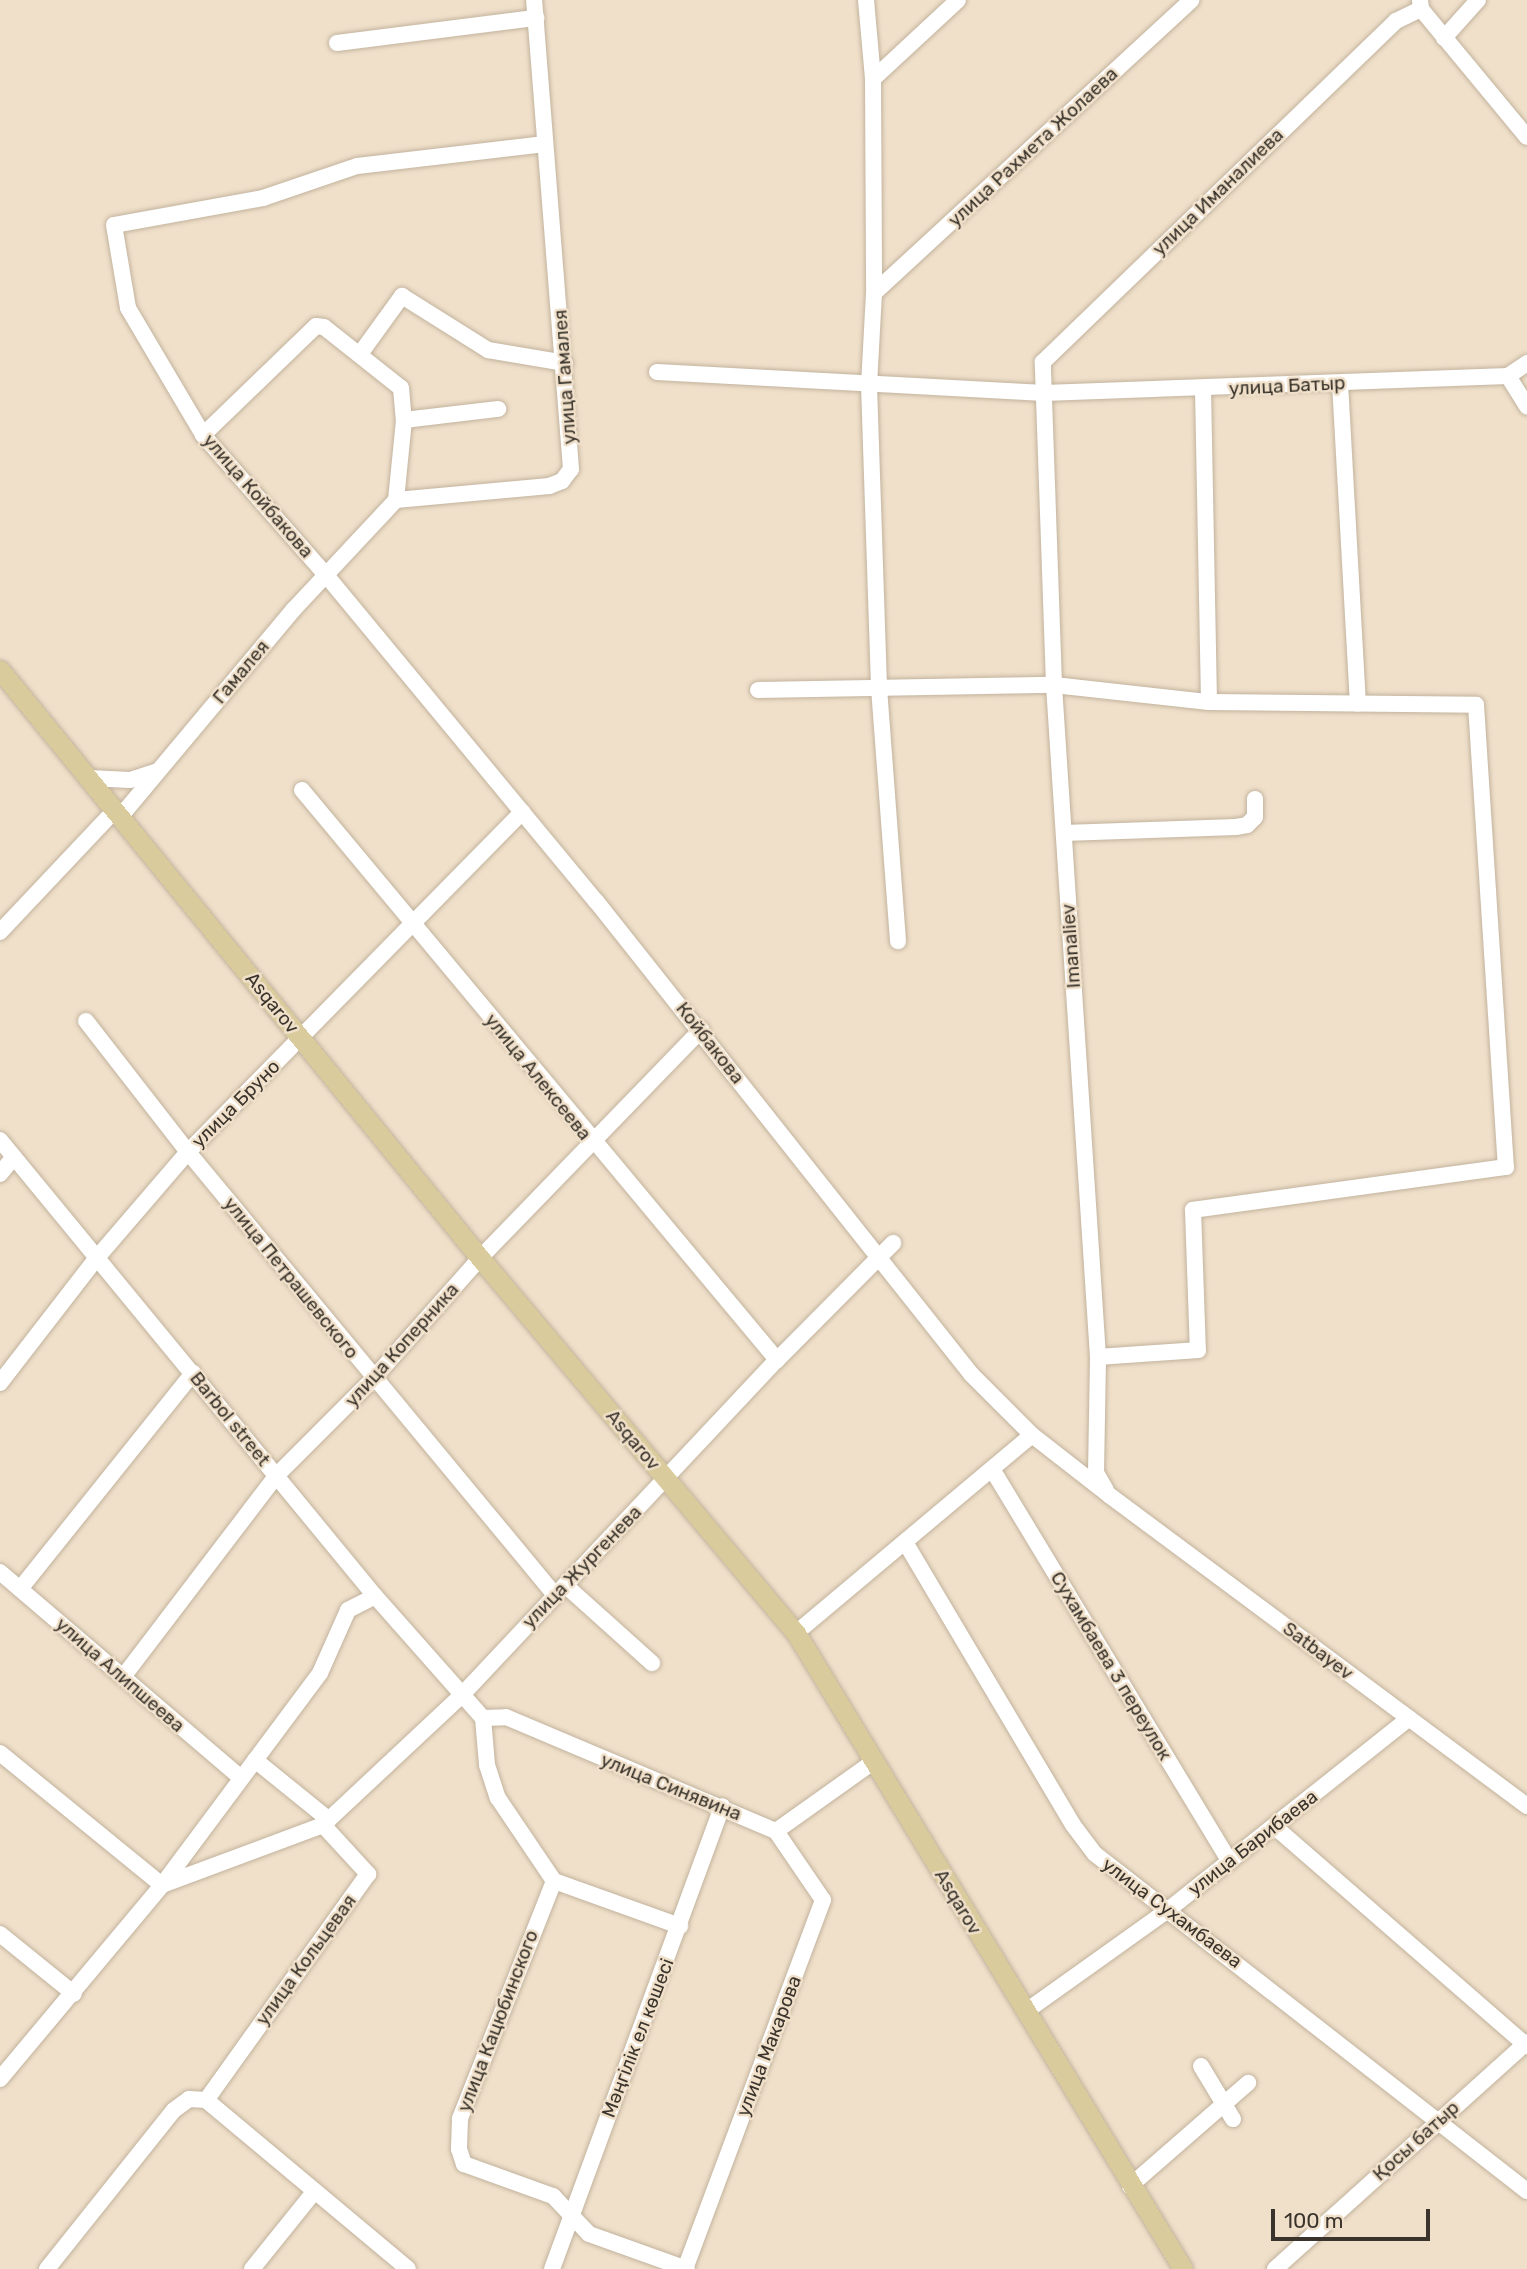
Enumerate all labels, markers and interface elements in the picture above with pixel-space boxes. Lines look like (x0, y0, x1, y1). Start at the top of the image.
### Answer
street label: улица Рахмета Жолаева (943, 62, 1123, 232)
street label: улица Иманалиева (1148, 124, 1288, 260)
street label: улица Гамалея (549, 309, 581, 445)
street label: улица Батыр (1228, 372, 1346, 400)
street label: улица Койбакова (198, 429, 318, 563)
street label: Гамалея (208, 636, 274, 708)
street label: Imanaliev (1057, 903, 1085, 989)
street label: Asqarov (240, 968, 304, 1038)
street label: Койбакова (671, 998, 749, 1088)
street label: улица Алексеева (480, 1009, 596, 1145)
street label: улица Бруно (187, 1055, 285, 1153)
street label: улица Петрашевского (219, 1193, 363, 1363)
street label: улица Коперника (340, 1278, 464, 1412)
street label: Barbol street (185, 1367, 275, 1471)
street label: Asqarov (601, 1405, 665, 1475)
street label: улица Жургенева (518, 1501, 646, 1633)
street label: Сухамбаева 3 переулок (1046, 1567, 1176, 1765)
street label: улица Алипшеева (51, 1613, 189, 1737)
street label: Satbayev (1278, 1617, 1358, 1685)
street label: улица Синявина (597, 1748, 745, 1826)
street label: улица Барибаева (1184, 1785, 1322, 1901)
street label: улица Сухамбаева (1098, 1853, 1246, 1973)
street label: Asqarov (930, 1865, 986, 1939)
street label: улица Кольцевая (251, 1890, 361, 2030)
street label: улица Кацюбинского (453, 1927, 543, 2115)
street label: Мәңгілік ел көшесі (597, 1955, 679, 2121)
street label: улица Макарова (732, 1972, 806, 2120)
street label: Қосы батыр (1368, 2096, 1464, 2186)
scale bar (1275, 2196, 1434, 2240)
text: 100 m (1284, 2208, 1343, 2233)

